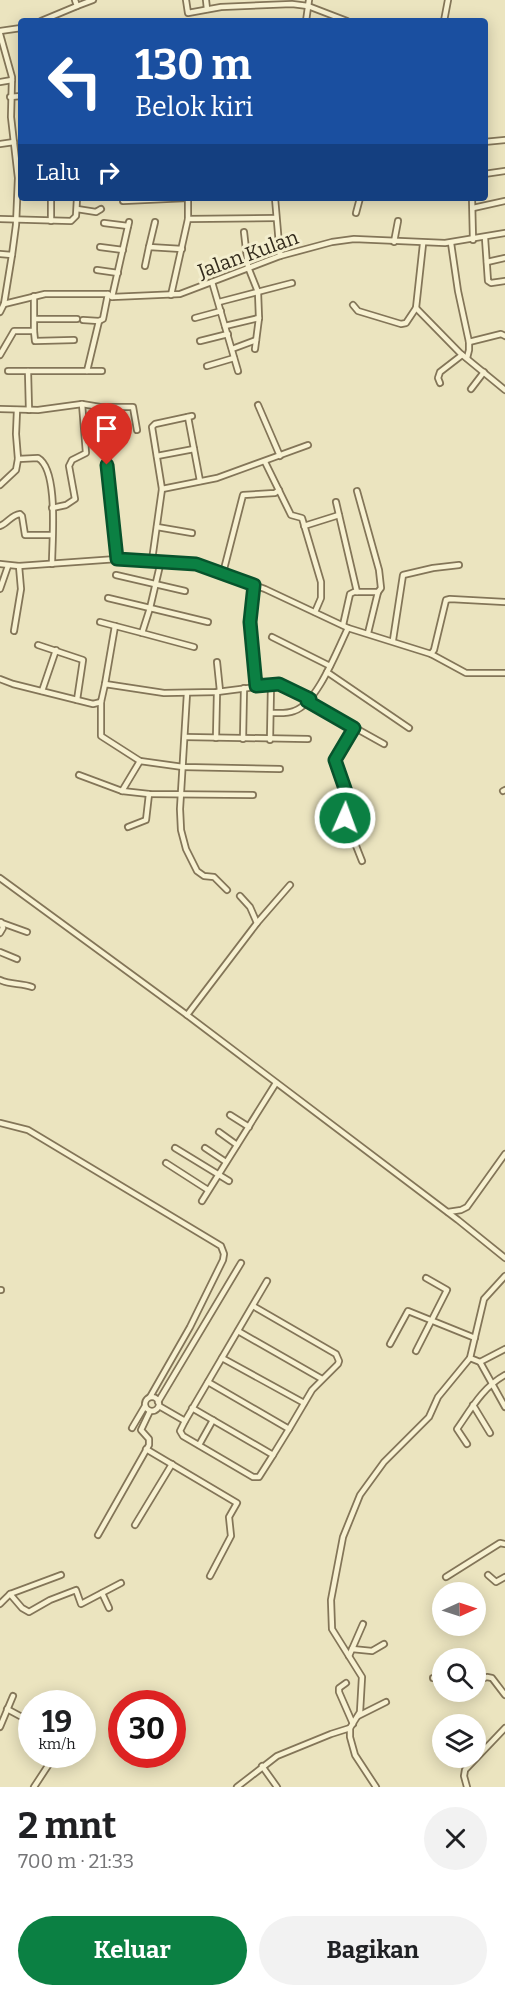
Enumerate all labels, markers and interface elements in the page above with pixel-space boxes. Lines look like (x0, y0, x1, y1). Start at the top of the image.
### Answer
text: 130 m (135, 40, 252, 90)
icon: left (36, 42, 114, 120)
text: Belok kiri (135, 91, 253, 123)
icon: right (92, 156, 125, 189)
text: Lalu (36, 159, 80, 186)
street label: Jalan Kulan (193, 225, 302, 284)
pin (81, 403, 132, 465)
icon: arrive (90, 412, 123, 445)
position arrow (313, 786, 377, 850)
north arrow (432, 1582, 486, 1636)
map controls (432, 1582, 486, 1768)
button: search (432, 1648, 486, 1702)
speed limit sign: 30 (108, 1690, 186, 1768)
text: 19 (42, 1704, 72, 1740)
button: layers (432, 1714, 486, 1768)
text: km/h (38, 1735, 76, 1753)
text: 2 mnt (18, 1804, 117, 1848)
button: close (424, 1807, 487, 1870)
text: 700 m · 21:33 (18, 1849, 134, 1873)
button: Keluar (18, 1916, 247, 1985)
button: Bagikan (259, 1916, 487, 1985)

